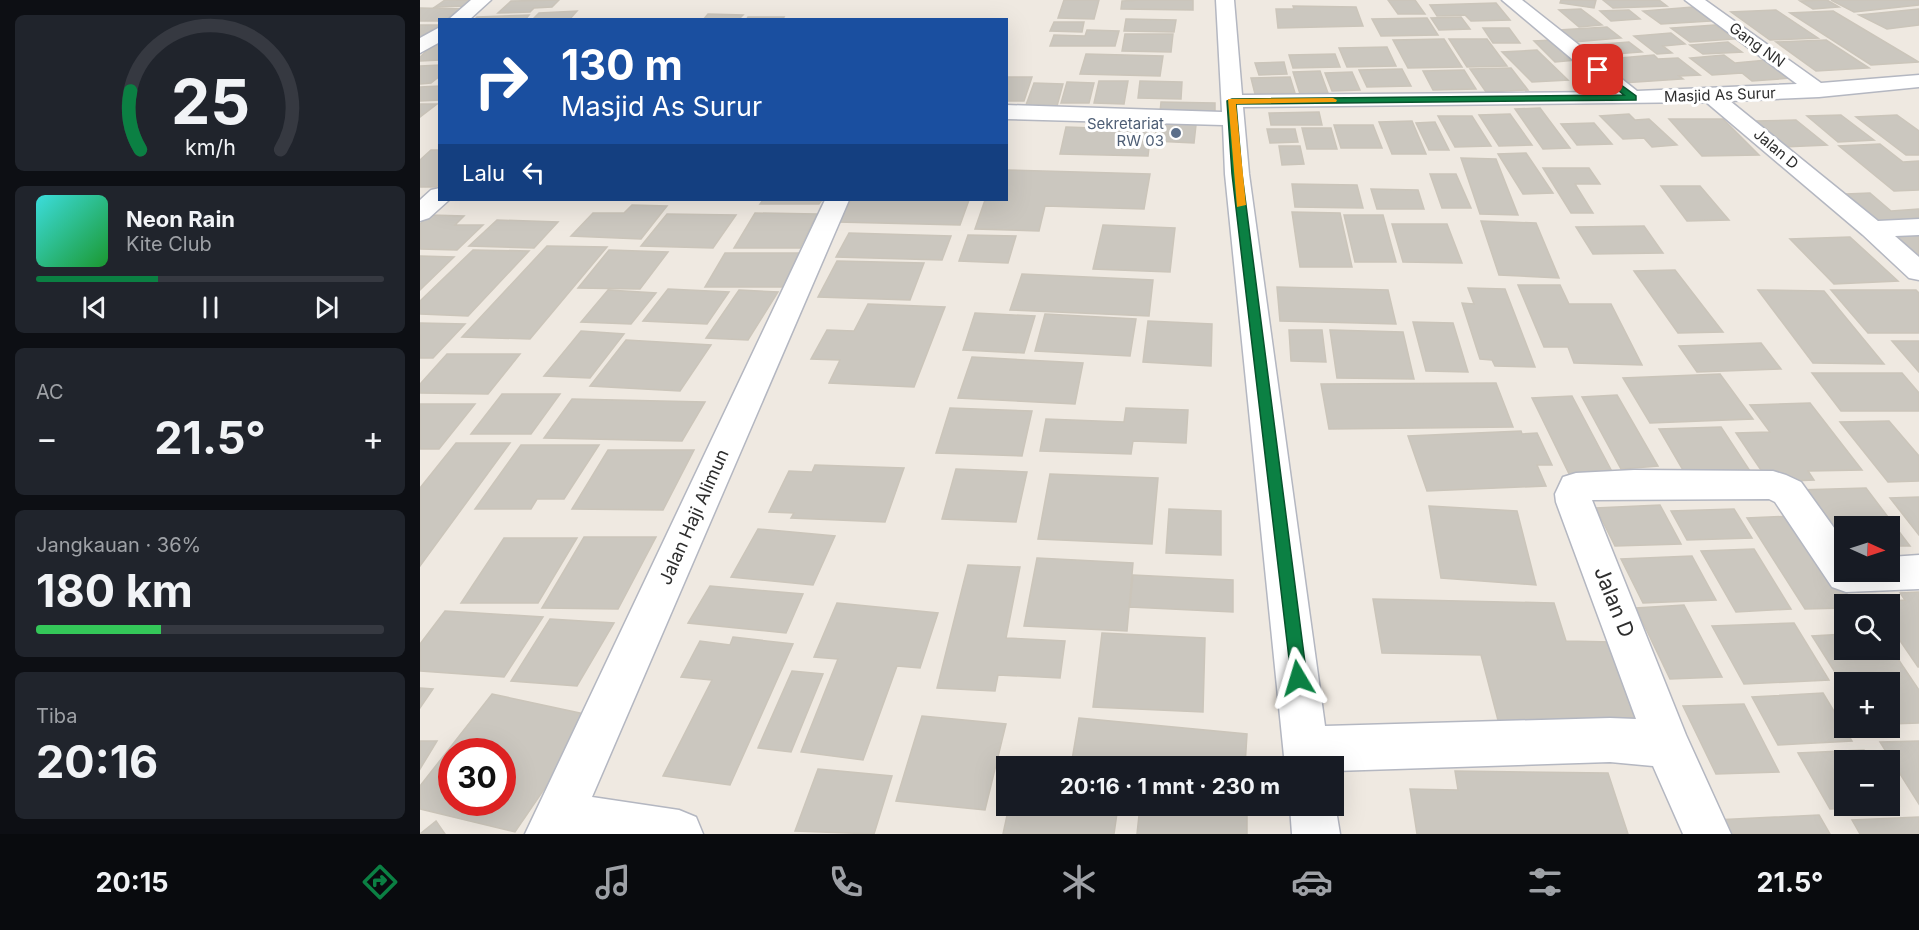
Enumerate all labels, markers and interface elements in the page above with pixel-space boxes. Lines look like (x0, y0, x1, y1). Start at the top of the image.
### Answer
street label: Gang NN (1726, 18, 1789, 71)
text: 130 m (561, 39, 683, 90)
icon: right (462, 42, 540, 120)
pin (1572, 44, 1623, 95)
icon: arrive (1581, 53, 1614, 86)
text: 25 (170, 64, 250, 139)
street label: Masjid As Surur (1664, 83, 1776, 106)
text: Masjid As Surur (561, 90, 762, 123)
place label: Sekretariat RW 03 (1087, 114, 1164, 150)
street label: Jalan D (1750, 124, 1803, 173)
marker: Sekretariat RW 03 (1169, 126, 1183, 140)
text: km/h (185, 134, 235, 160)
icon: left (517, 156, 550, 189)
text: Lalu (462, 160, 505, 186)
text: Neon Rain (126, 206, 235, 232)
text: Kite Club (126, 232, 212, 256)
icon: previous (78, 291, 111, 324)
icon: pause (194, 291, 227, 324)
icon: next (310, 291, 343, 324)
text: AC (36, 380, 64, 404)
text: 21.5° (154, 410, 266, 465)
text: − (36, 418, 58, 458)
text: + (362, 418, 384, 458)
street label: Jalan Haji Alimun (654, 446, 733, 588)
north arrow (1834, 516, 1900, 582)
map controls (1834, 516, 1900, 816)
text: Jangkauan · 36% (36, 533, 201, 557)
text: 180 km (36, 563, 193, 618)
street label: Jalan D (1589, 563, 1640, 641)
button: search (1834, 594, 1900, 660)
position arrow (1266, 646, 1330, 710)
button: + (1834, 672, 1900, 738)
text: Tiba (36, 704, 77, 728)
text: 20:16 (36, 734, 158, 789)
speed limit sign: 30 (438, 738, 516, 816)
button: − (1834, 750, 1900, 816)
text: 20:16 · 1 mnt · 230 m (1060, 773, 1280, 799)
icon: directions (359, 861, 401, 903)
icon: music (592, 861, 634, 903)
icon: phone (825, 861, 867, 903)
icon: climate (1058, 861, 1100, 903)
icon: car (1291, 861, 1333, 903)
icon: filters (1524, 861, 1566, 903)
text: 20:15 (95, 866, 169, 899)
text: 21.5° (1756, 866, 1823, 899)

